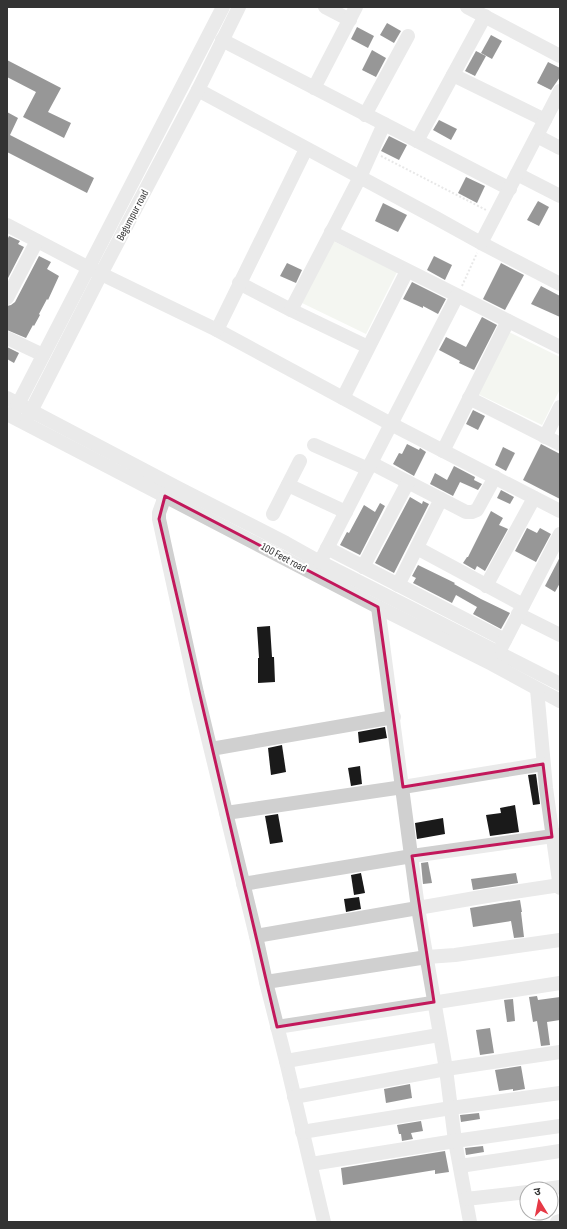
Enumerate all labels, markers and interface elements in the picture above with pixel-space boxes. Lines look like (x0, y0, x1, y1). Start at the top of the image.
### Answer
street label: Begumpur road (114, 187, 151, 243)
street label: 100 Feet road (259, 540, 309, 575)
north arrow (519, 1181, 559, 1221)
text: उ (533, 1185, 542, 1199)

